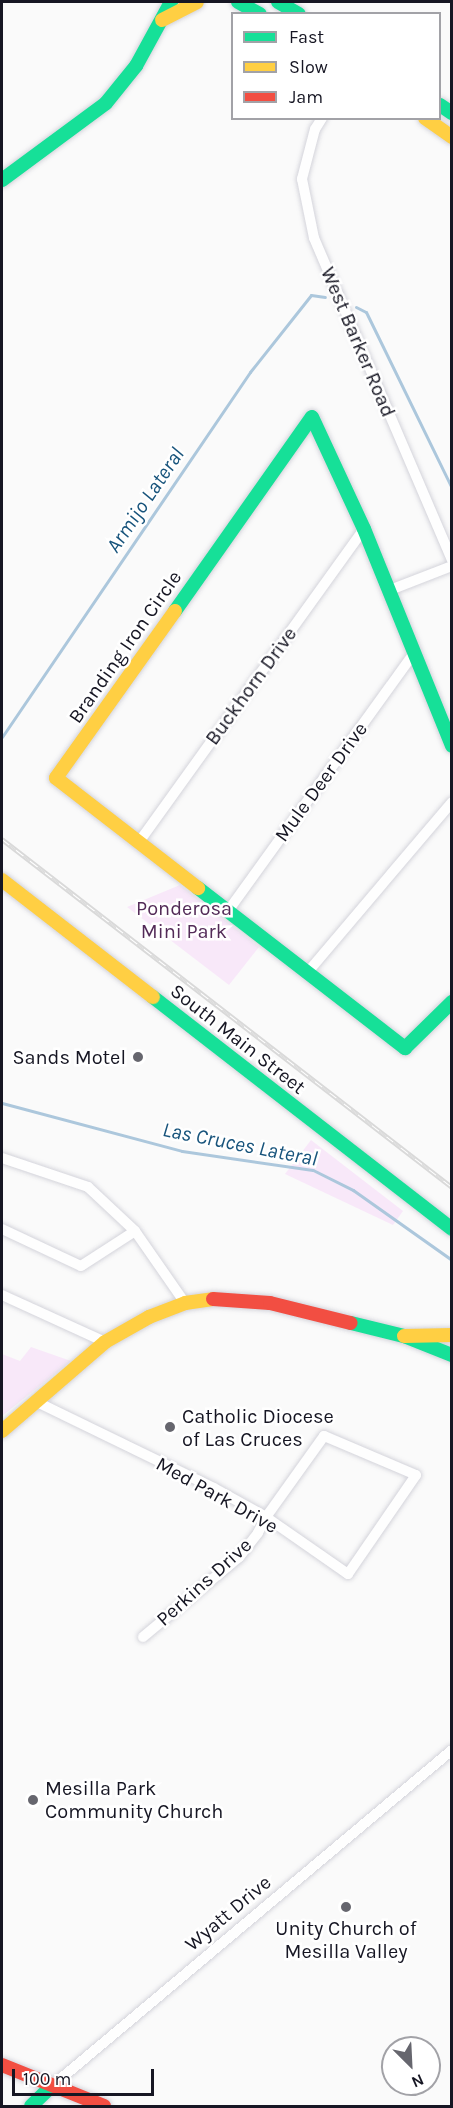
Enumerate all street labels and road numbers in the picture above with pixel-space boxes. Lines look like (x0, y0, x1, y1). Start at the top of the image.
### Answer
street label: West Barker Road (316, 263, 400, 421)
street label: Branding Iron Circle (63, 566, 187, 728)
street label: Buckhorn Drive (200, 622, 302, 750)
street label: Mule Deer Drive (270, 717, 372, 847)
street label: South Main Street (166, 979, 310, 1099)
street label: Med Park Drive (152, 1452, 282, 1538)
street label: Perkins Drive (151, 1533, 257, 1631)
street label: Wyatt Drive (180, 1870, 276, 1956)

